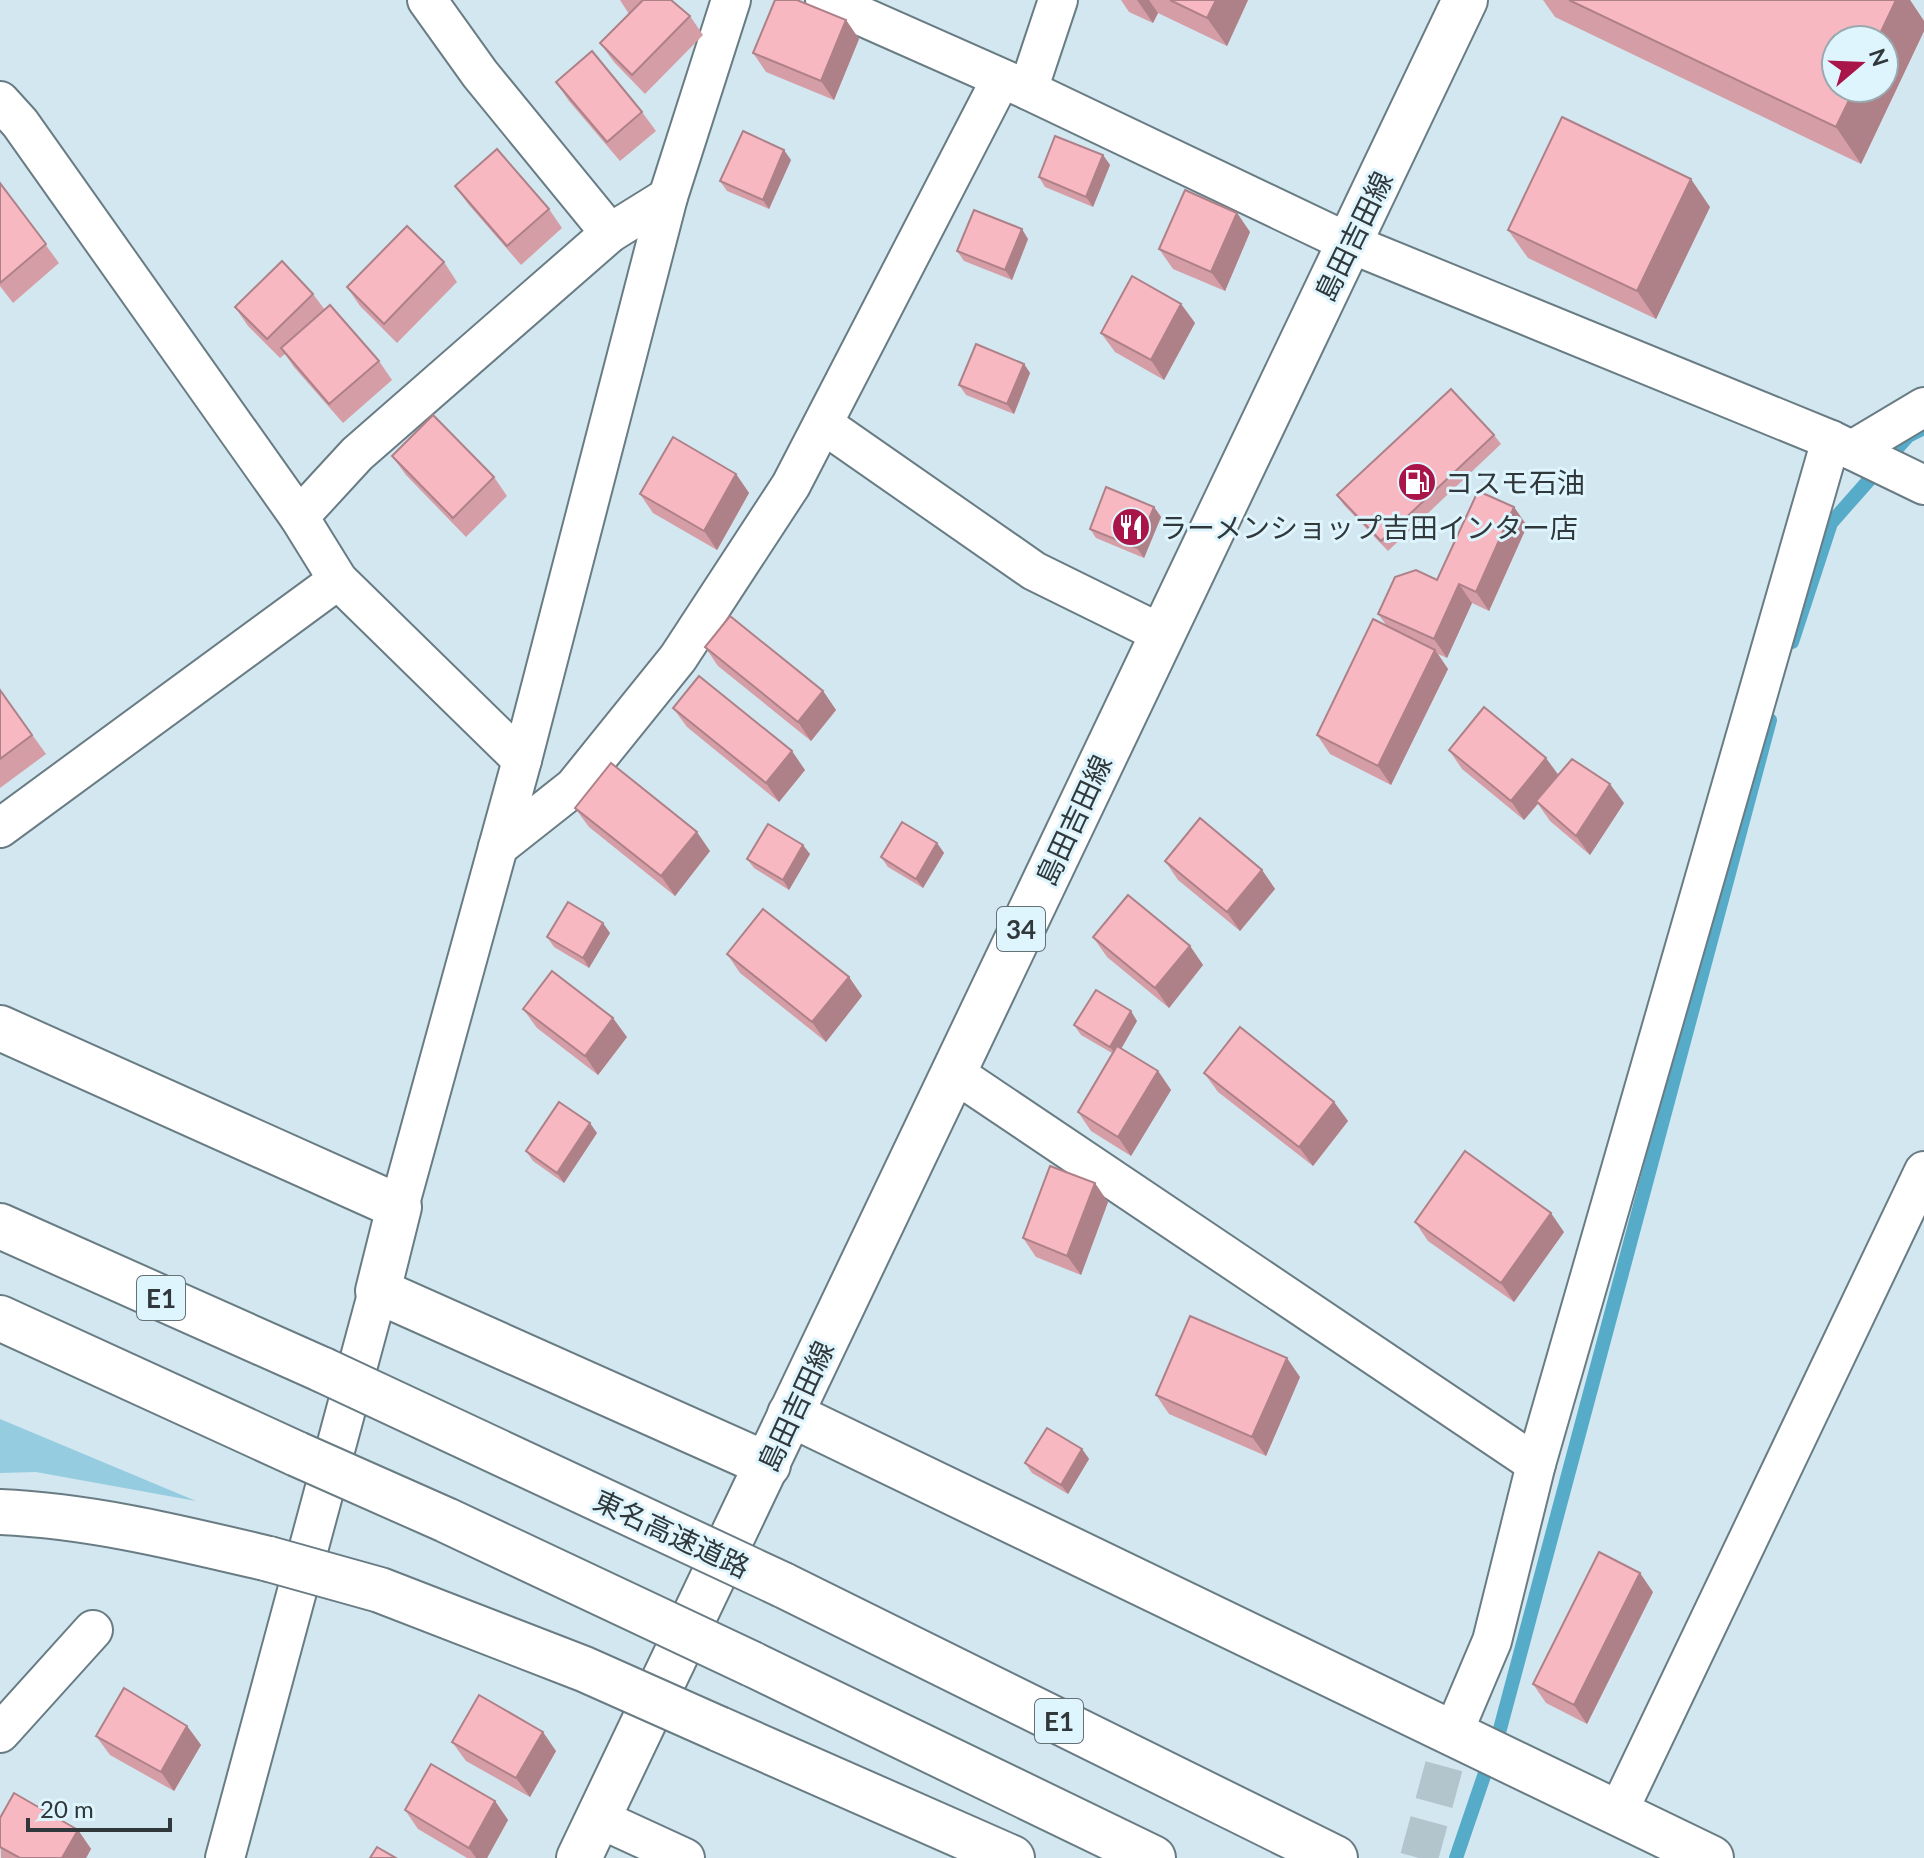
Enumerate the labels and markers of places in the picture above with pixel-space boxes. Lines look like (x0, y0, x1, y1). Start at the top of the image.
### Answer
fuel station icon: コスモ石油 (1396, 461, 1438, 503)
place label: コスモ石油 (1445, 465, 1585, 499)
restaurant icon: ラーメンショップ吉田インター店 (1110, 506, 1152, 548)
place label: ラーメンショップ吉田インター店 (1159, 510, 1578, 544)

